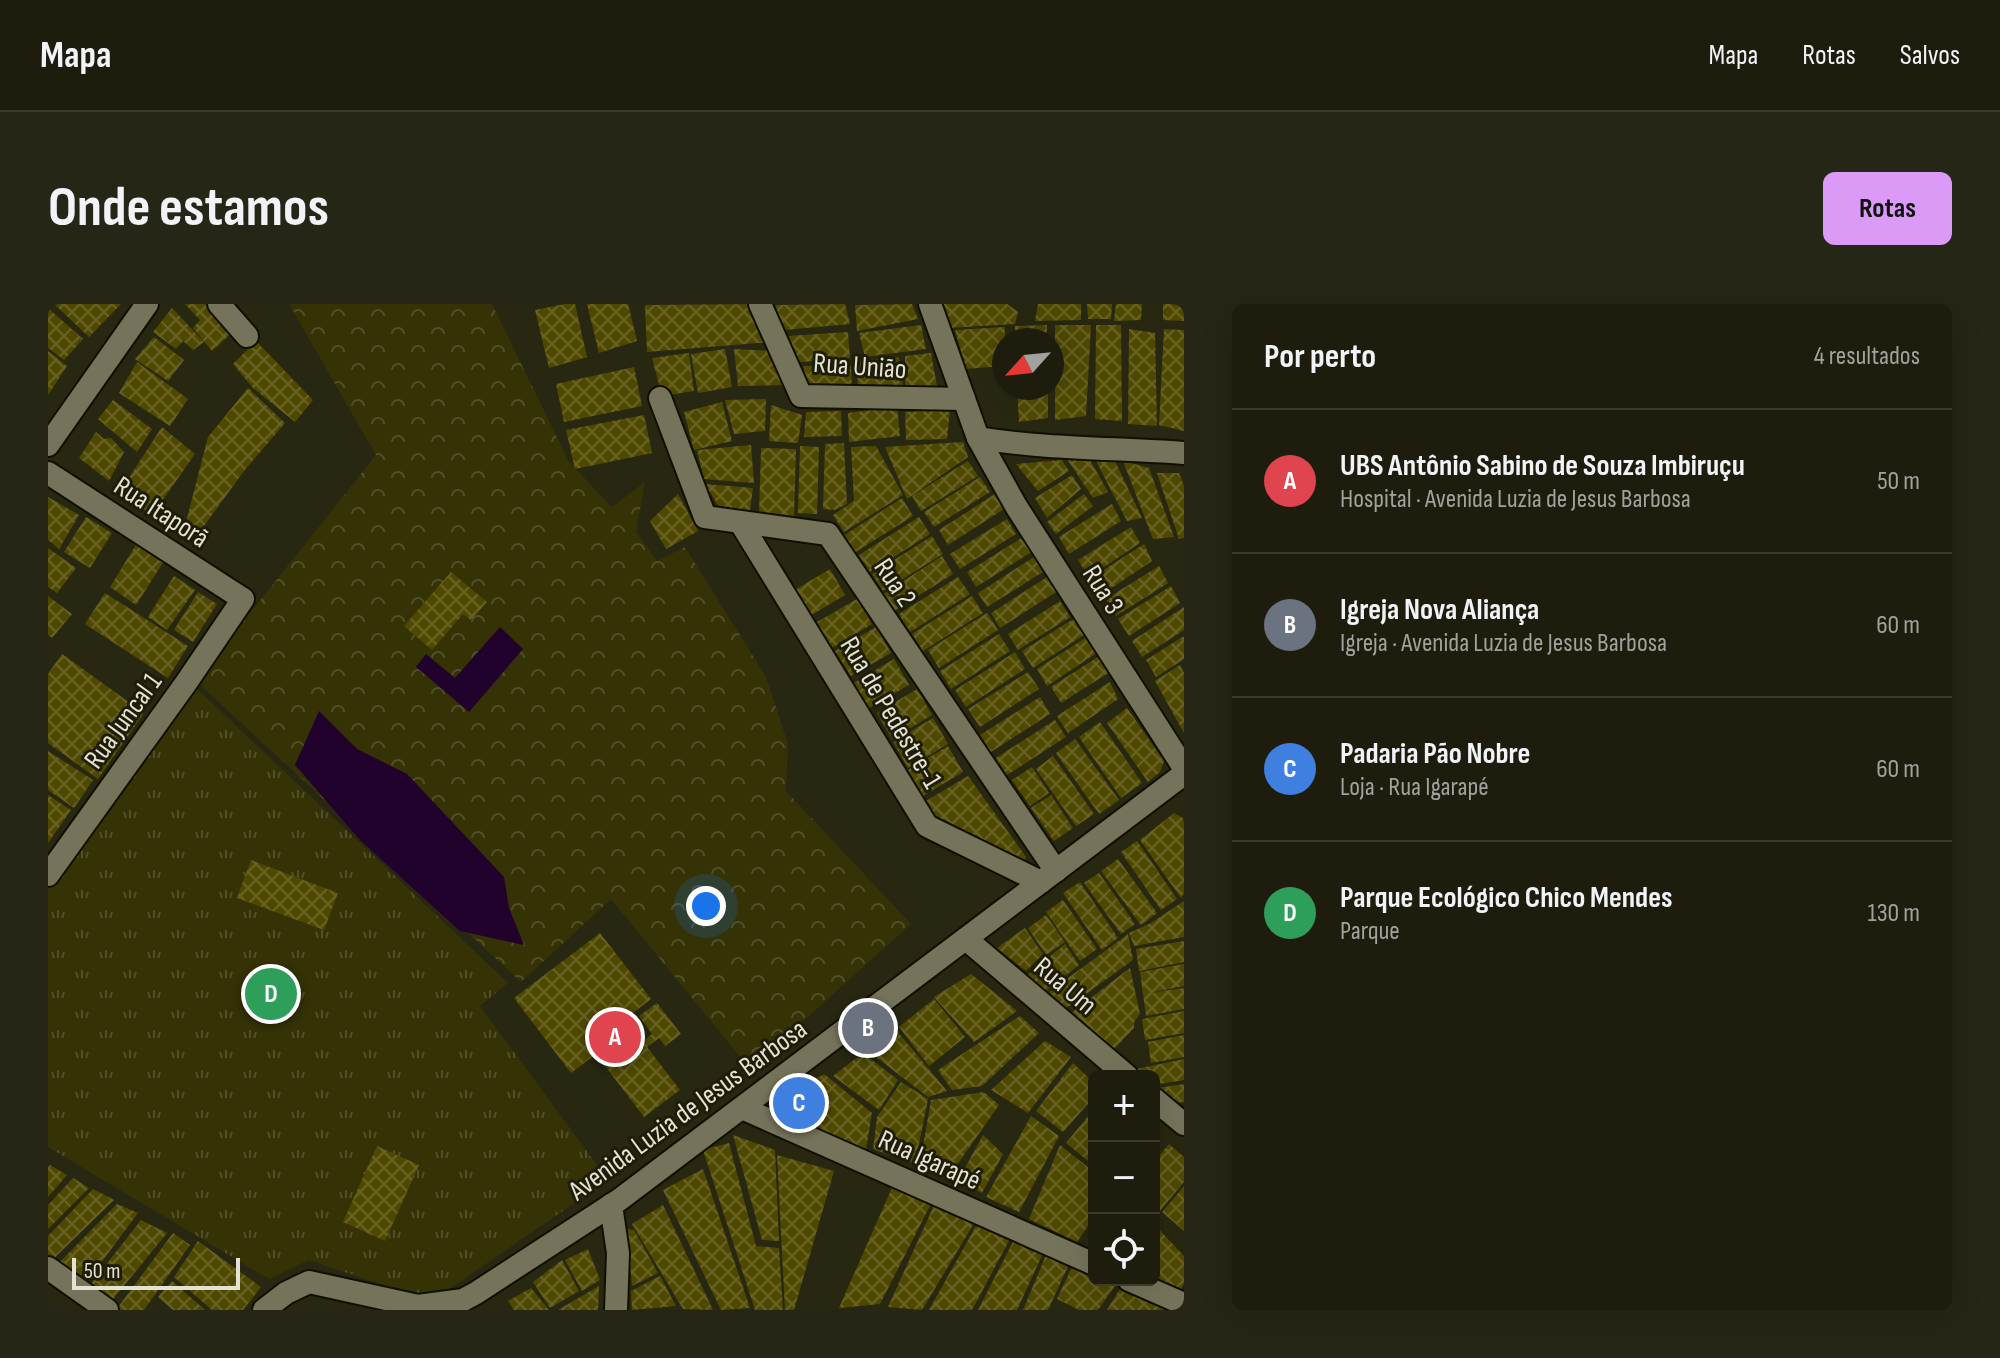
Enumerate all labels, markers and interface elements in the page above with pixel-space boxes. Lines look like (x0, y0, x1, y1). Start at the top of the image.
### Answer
text: Mapa (40, 33, 112, 78)
text: Mapa (1709, 39, 1758, 72)
text: Rotas (1802, 39, 1856, 72)
text: Salvos (1900, 39, 1960, 72)
button: Rotas (1823, 172, 1952, 245)
text: Onde estamos (48, 175, 329, 242)
north arrow (992, 328, 1064, 400)
text: Por perto (1264, 336, 1376, 377)
text: 4 resultados (1814, 341, 1920, 372)
street label: Rua União (812, 347, 908, 386)
text: UBS Antônio Sabino de Souza Imbiruçu (1340, 448, 1745, 484)
text: A (1284, 466, 1296, 497)
text: 50 m (1877, 466, 1920, 497)
street label: Rua Itaporã (108, 469, 215, 555)
text: Hospital · Avenida Luzia de Jesus Barbosa (1340, 484, 1691, 515)
street label: Rua 2 (867, 552, 923, 613)
street label: Rua 3 (1075, 559, 1130, 620)
text: Igreja Nova Aliança (1340, 592, 1539, 628)
text: B (1284, 610, 1296, 641)
text: 60 m (1876, 610, 1920, 641)
text: Igreja · Avenida Luzia de Jesus Barbosa (1340, 628, 1667, 659)
street label: Rua de Pedestre-1 (833, 631, 949, 795)
street label: Rua Juncal 1 (77, 666, 169, 775)
text: Padaria Pão Nobre (1340, 736, 1530, 772)
text: C (1283, 754, 1297, 785)
text: 60 m (1876, 754, 1920, 785)
text: Loja · Rua Igarapé (1340, 772, 1489, 803)
text: Parque Ecológico Chico Mendes (1340, 880, 1672, 916)
your location (686, 886, 726, 926)
text: D (1283, 898, 1297, 929)
text: 130 m (1868, 898, 1920, 929)
text: Parque (1340, 916, 1400, 947)
street label: Rua Um (1027, 950, 1103, 1022)
pin: D (245, 964, 297, 1024)
pin: B (842, 998, 894, 1058)
pin: A (589, 1007, 641, 1067)
street label: Avenida Luzia de Jesus Barbosa (561, 1011, 813, 1207)
map controls (1088, 1070, 1160, 1286)
button: + (1088, 1070, 1160, 1142)
pin: C (773, 1073, 825, 1133)
street label: Rua Igarapé (873, 1123, 986, 1197)
button: − (1088, 1142, 1160, 1214)
button: locate (1088, 1214, 1160, 1286)
scale bar (72, 1254, 240, 1290)
text: 50 m (84, 1258, 120, 1285)

